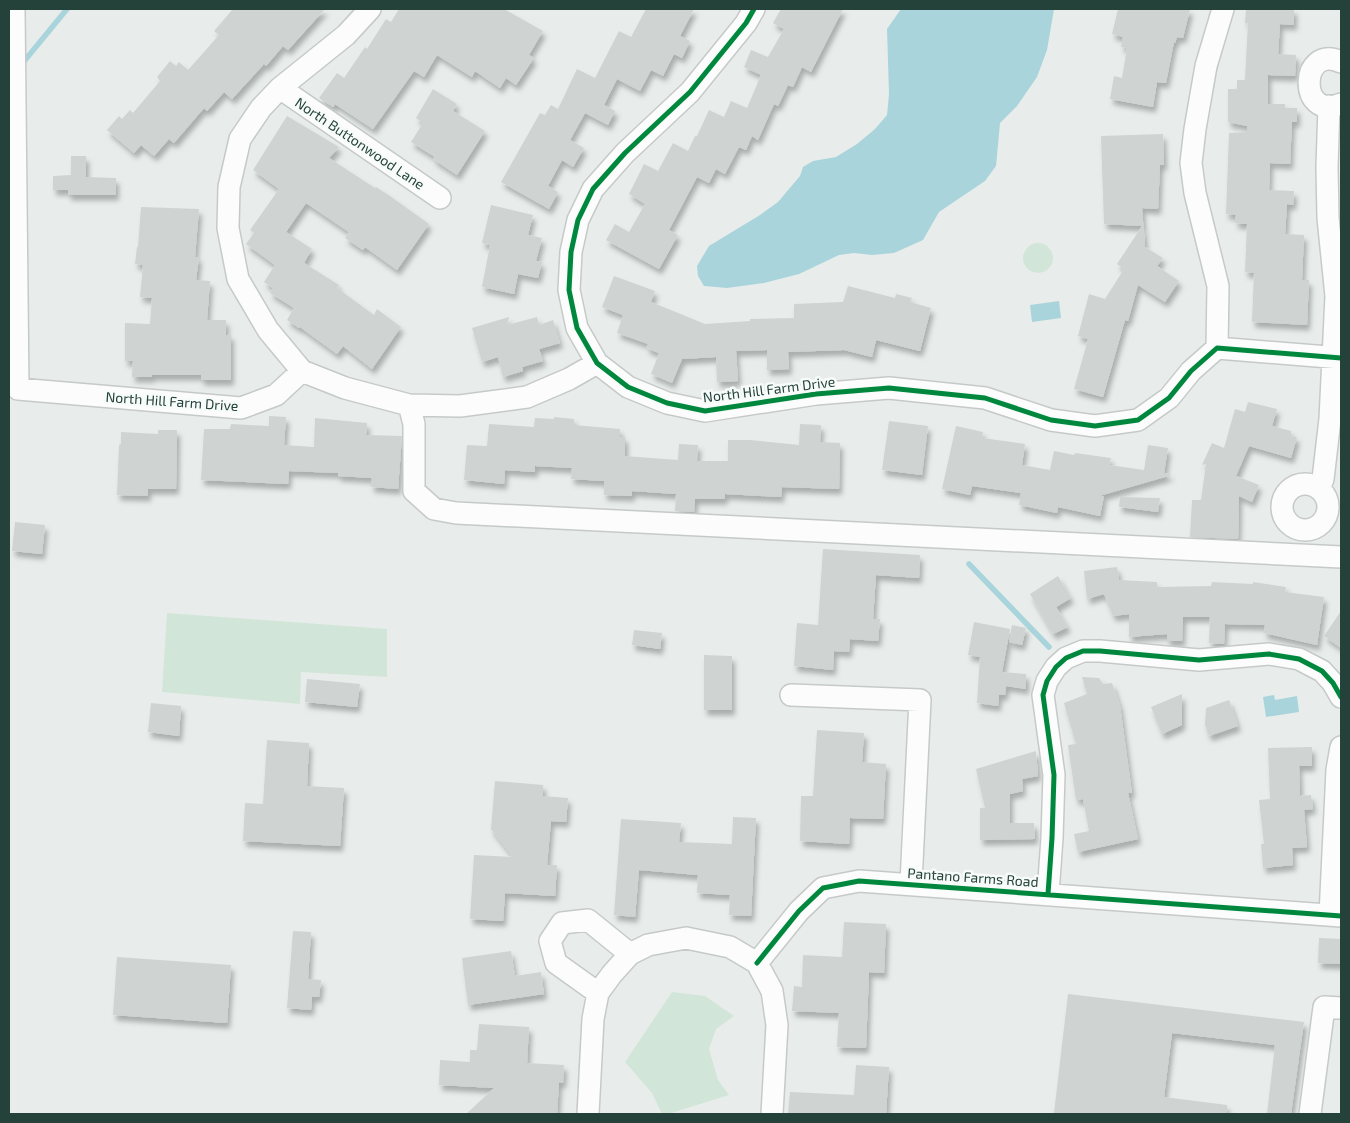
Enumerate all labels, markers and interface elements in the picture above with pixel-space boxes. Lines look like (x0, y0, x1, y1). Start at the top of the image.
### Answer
street label: North Buttonwood Lane (292, 93, 428, 193)
street label: North Hill Farm Drive (702, 372, 836, 406)
street label: North Hill Farm Drive (105, 388, 239, 414)
street label: Pantano Farms Road (907, 864, 1039, 890)

